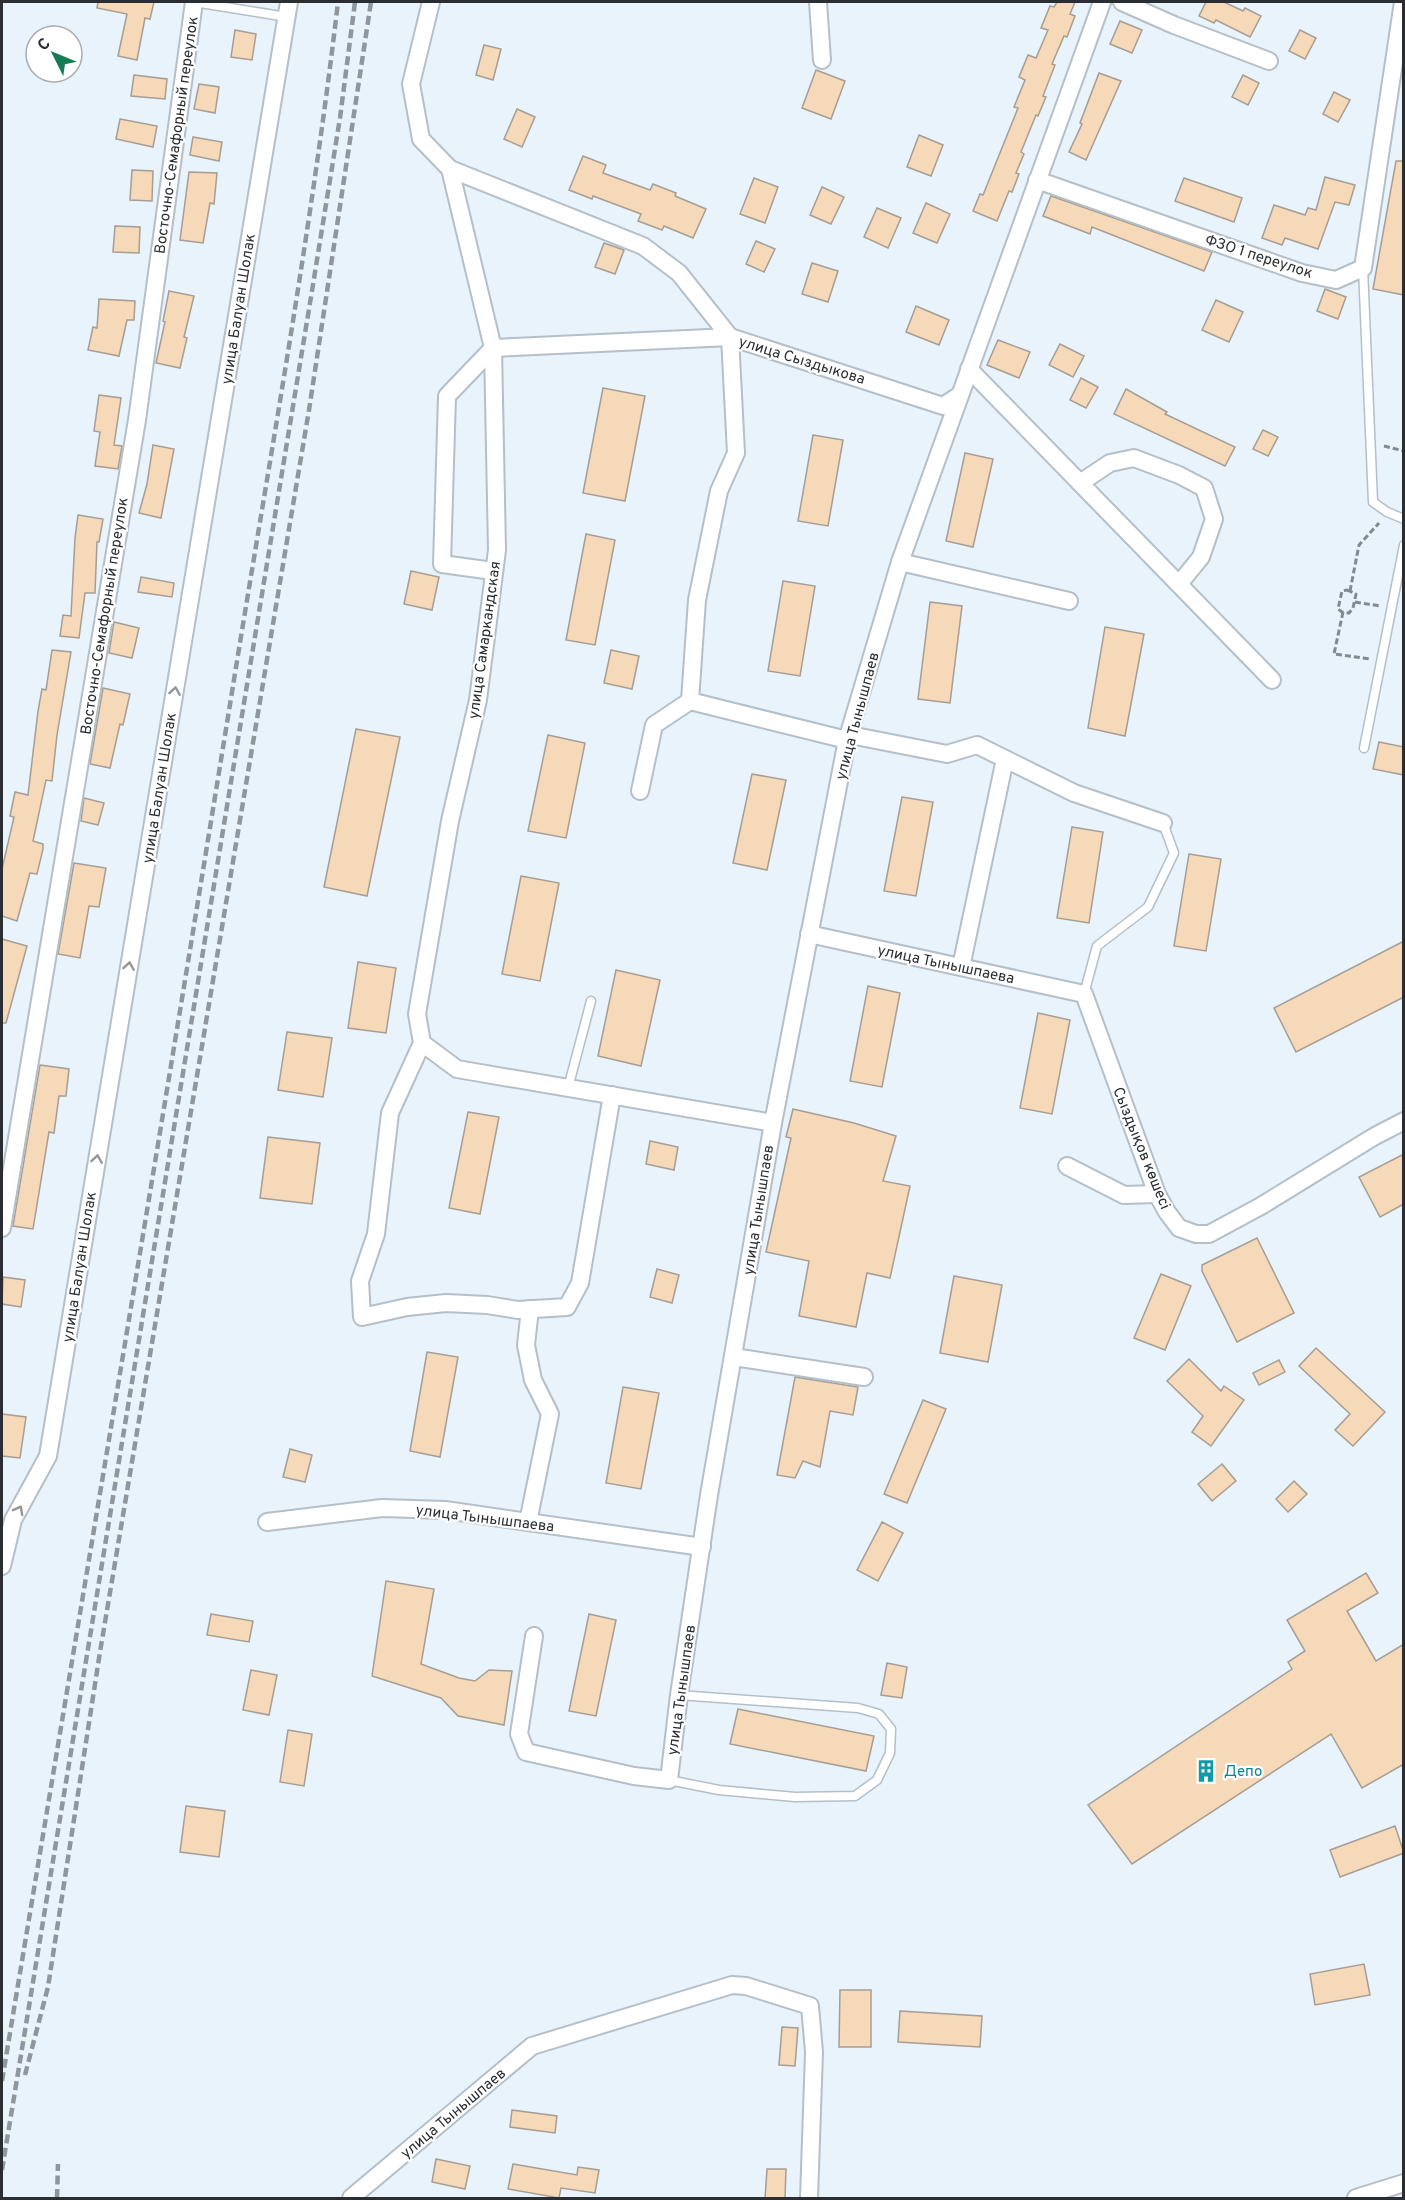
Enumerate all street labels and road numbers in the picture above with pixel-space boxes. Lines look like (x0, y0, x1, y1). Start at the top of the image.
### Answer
street label: Восточно-Семафорный переулок (151, 15, 204, 255)
street label: ФЗО 1 переулок (1202, 231, 1315, 284)
street label: улица Балуан Шолак (218, 232, 261, 386)
street label: улица Сыздыкова (736, 333, 867, 390)
street label: Восточно-Семафорный переулок (77, 496, 134, 736)
street label: улица Самаркандская (465, 560, 506, 720)
street label: улица Тынышпаев (832, 650, 885, 782)
street label: улица Балуан Шолак (139, 711, 182, 865)
street label: улица Тынышпаева (875, 942, 1016, 989)
street label: Сыздықов көшесі (1107, 1085, 1174, 1212)
street label: улица Тынышпаев (740, 1144, 779, 1277)
street label: улица Балуан Шолак (59, 1190, 102, 1344)
street label: улица Тынышпаева (414, 1502, 555, 1537)
street label: улица Тынышпаев (664, 1624, 701, 1757)
street label: улица Тынышпаев (397, 2065, 510, 2164)

